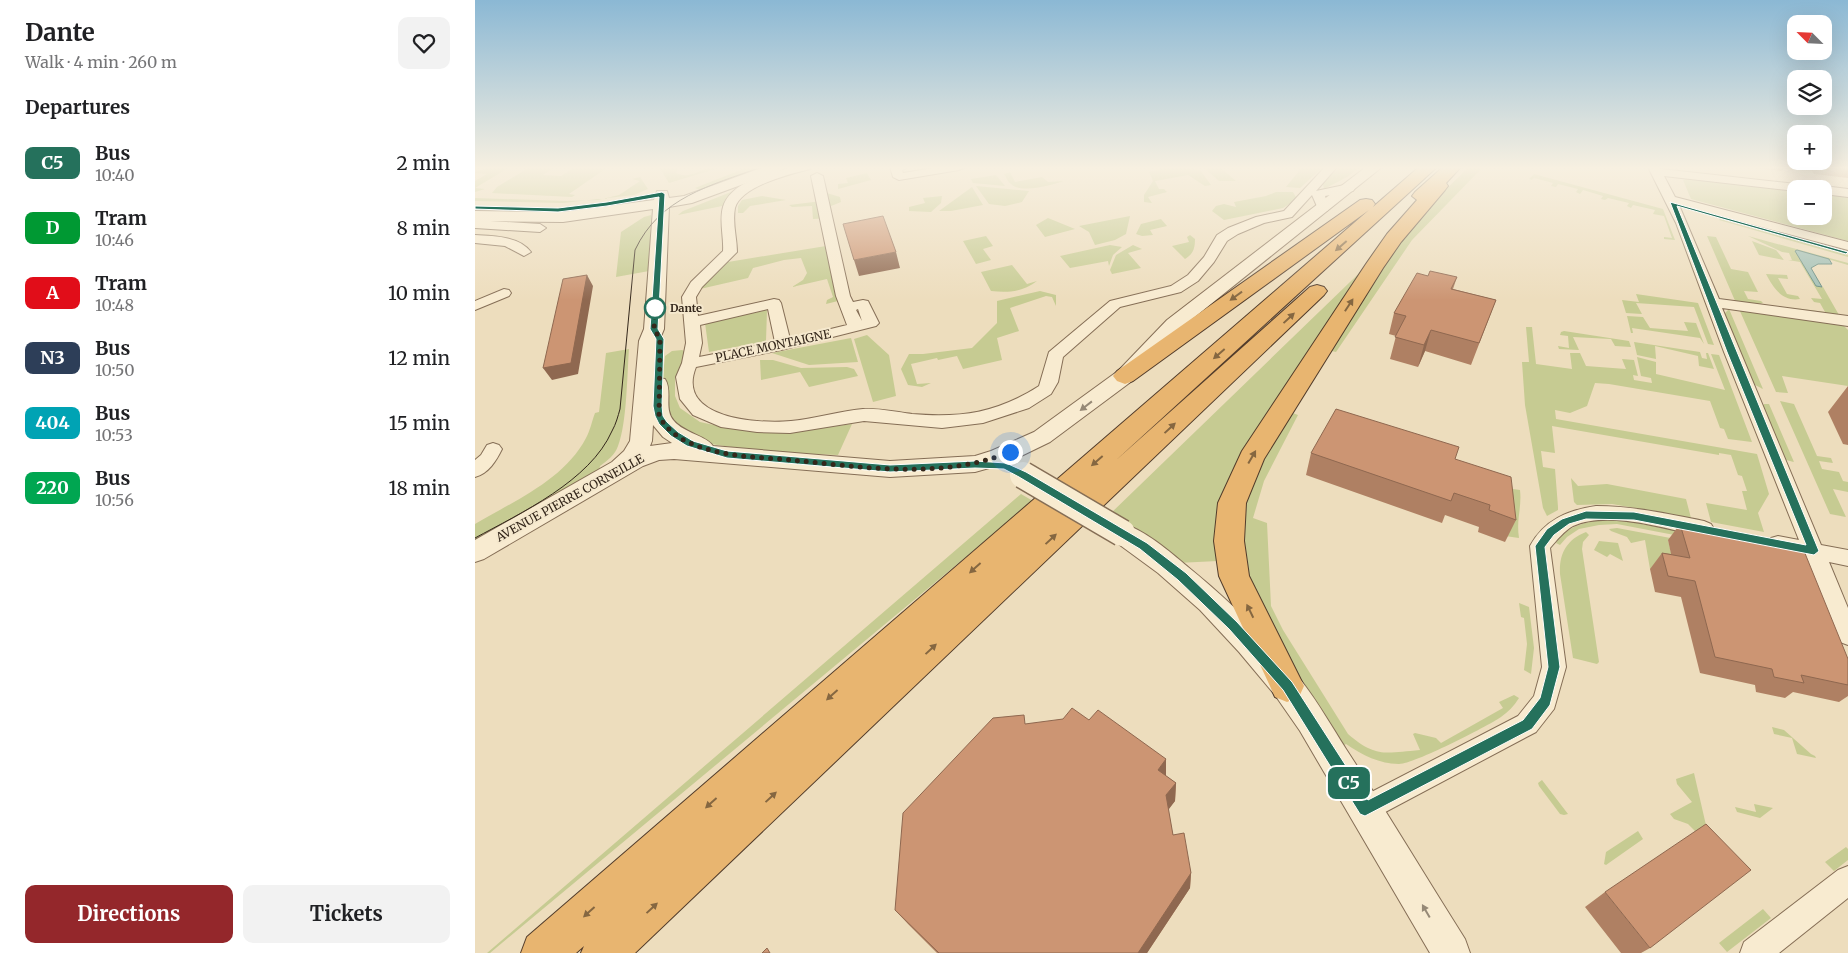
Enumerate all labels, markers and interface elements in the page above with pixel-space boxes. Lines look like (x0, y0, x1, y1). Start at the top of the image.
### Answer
north arrow (1787, 15, 1833, 60)
map controls (1787, 15, 1832, 225)
text: Dante (25, 17, 95, 48)
button: heart (398, 17, 450, 69)
text: Walk · 4 min · 260 m (25, 52, 177, 72)
button: layers (1787, 70, 1832, 115)
text: Departures (25, 95, 130, 119)
button: + (1787, 125, 1832, 170)
text: Bus (95, 141, 130, 165)
text: C5 (41, 151, 64, 174)
text: 2 min (397, 151, 450, 175)
text: 10:40 (95, 165, 135, 185)
button: − (1787, 180, 1832, 225)
text: Tram (95, 206, 147, 230)
text: D (46, 216, 59, 239)
text: 8 min (397, 216, 450, 240)
text: 10:46 (95, 230, 134, 250)
one-way arrow (1335, 241, 1348, 252)
text: Tram (95, 271, 147, 295)
text: A (46, 281, 59, 304)
text: 10 min (388, 281, 450, 305)
one-way arrow (1230, 291, 1243, 301)
text: 10:48 (95, 295, 134, 315)
marker: Dante (644, 297, 666, 319)
one-way arrow (1344, 298, 1353, 312)
place label: Dante (670, 301, 702, 315)
one-way arrow (1283, 312, 1295, 324)
street label: PLACE MONTAIGNE (714, 326, 832, 365)
text: Bus (95, 336, 130, 360)
text: N3 (40, 346, 65, 369)
text: 12 min (388, 346, 450, 370)
one-way arrow (1213, 348, 1226, 359)
text: 10:50 (95, 360, 134, 380)
one-way arrow (1080, 400, 1093, 411)
text: Bus (95, 401, 130, 425)
text: 404 (35, 411, 70, 434)
text: 15 min (389, 411, 450, 435)
one-way arrow (1163, 422, 1175, 434)
text: 10:53 (95, 425, 133, 445)
your location (998, 440, 1023, 465)
street label: AVENUE PIERRE CORNEILLE (492, 450, 647, 545)
one-way arrow (1248, 451, 1257, 464)
one-way arrow (1090, 455, 1103, 466)
text: Bus (95, 466, 130, 490)
text: 220 (36, 476, 69, 499)
text: 18 min (389, 476, 450, 500)
text: 10:56 (95, 490, 134, 510)
one-way arrow (1044, 533, 1057, 544)
one-way arrow (969, 562, 981, 574)
one-way arrow (1245, 604, 1254, 619)
one-way arrow (925, 643, 937, 655)
one-way arrow (826, 689, 838, 700)
line badge: C5 (1327, 767, 1371, 799)
text: C5 (1338, 771, 1360, 794)
one-way arrow (765, 792, 778, 803)
one-way arrow (704, 798, 717, 809)
button: Directions (25, 885, 233, 943)
button: Tickets (243, 885, 450, 943)
one-way arrow (646, 902, 658, 914)
one-way arrow (1422, 904, 1431, 918)
one-way arrow (583, 906, 596, 917)

